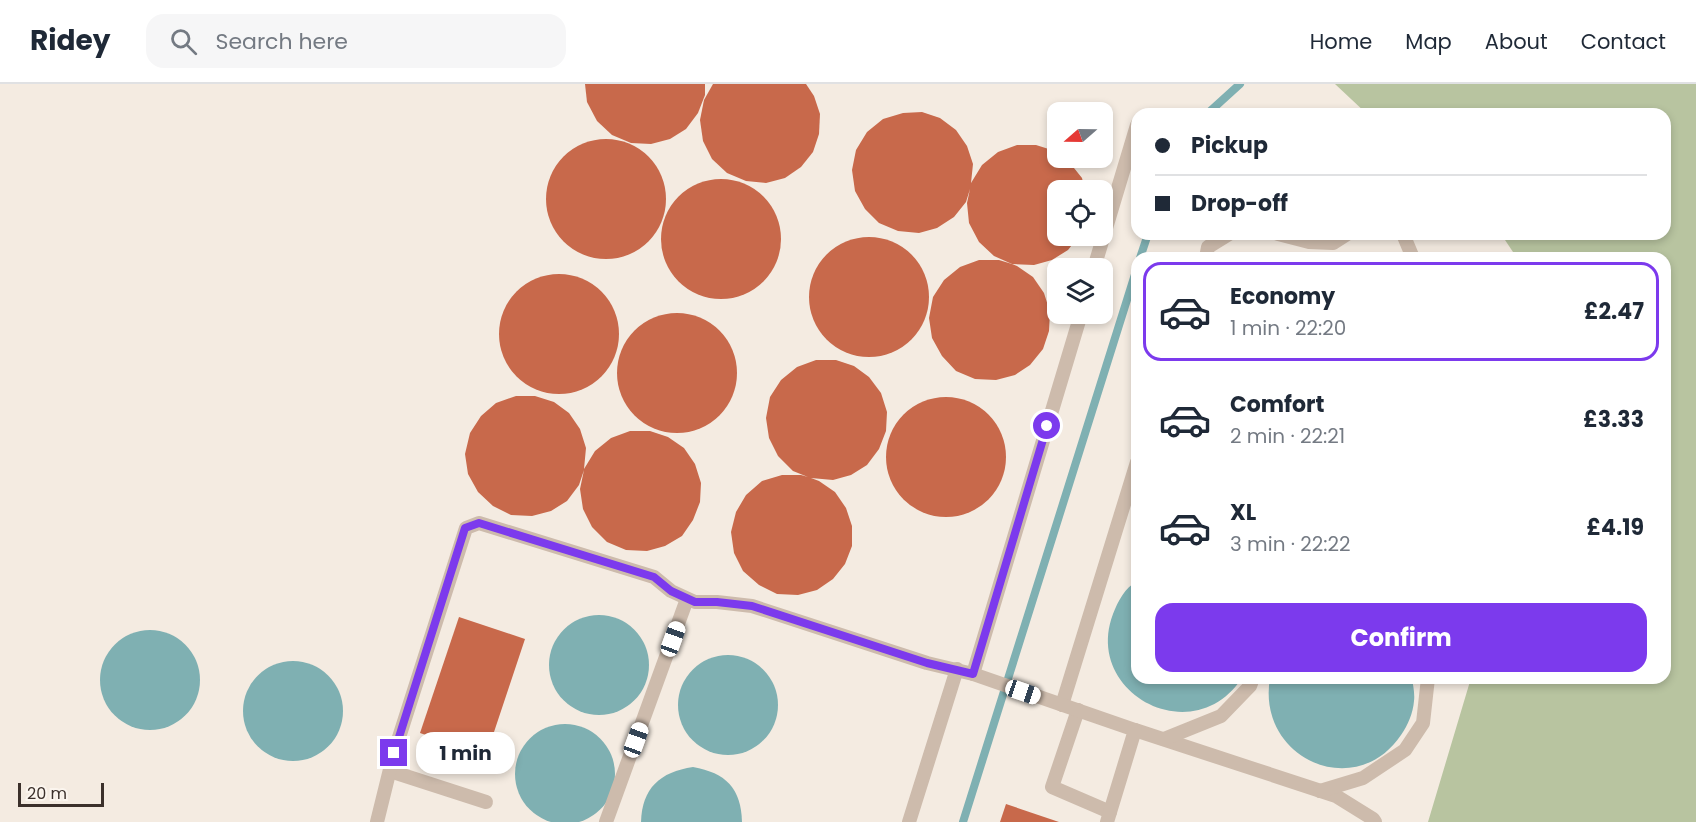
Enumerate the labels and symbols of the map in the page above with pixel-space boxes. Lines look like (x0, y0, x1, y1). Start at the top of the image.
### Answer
north arrow (1047, 102, 1113, 168)
route start (1033, 412, 1060, 439)
car (658, 619, 688, 659)
car (1003, 678, 1043, 706)
car (621, 720, 651, 760)
callout: 1 min (415, 732, 514, 774)
route end (380, 739, 407, 766)
scale bar (18, 780, 104, 808)

